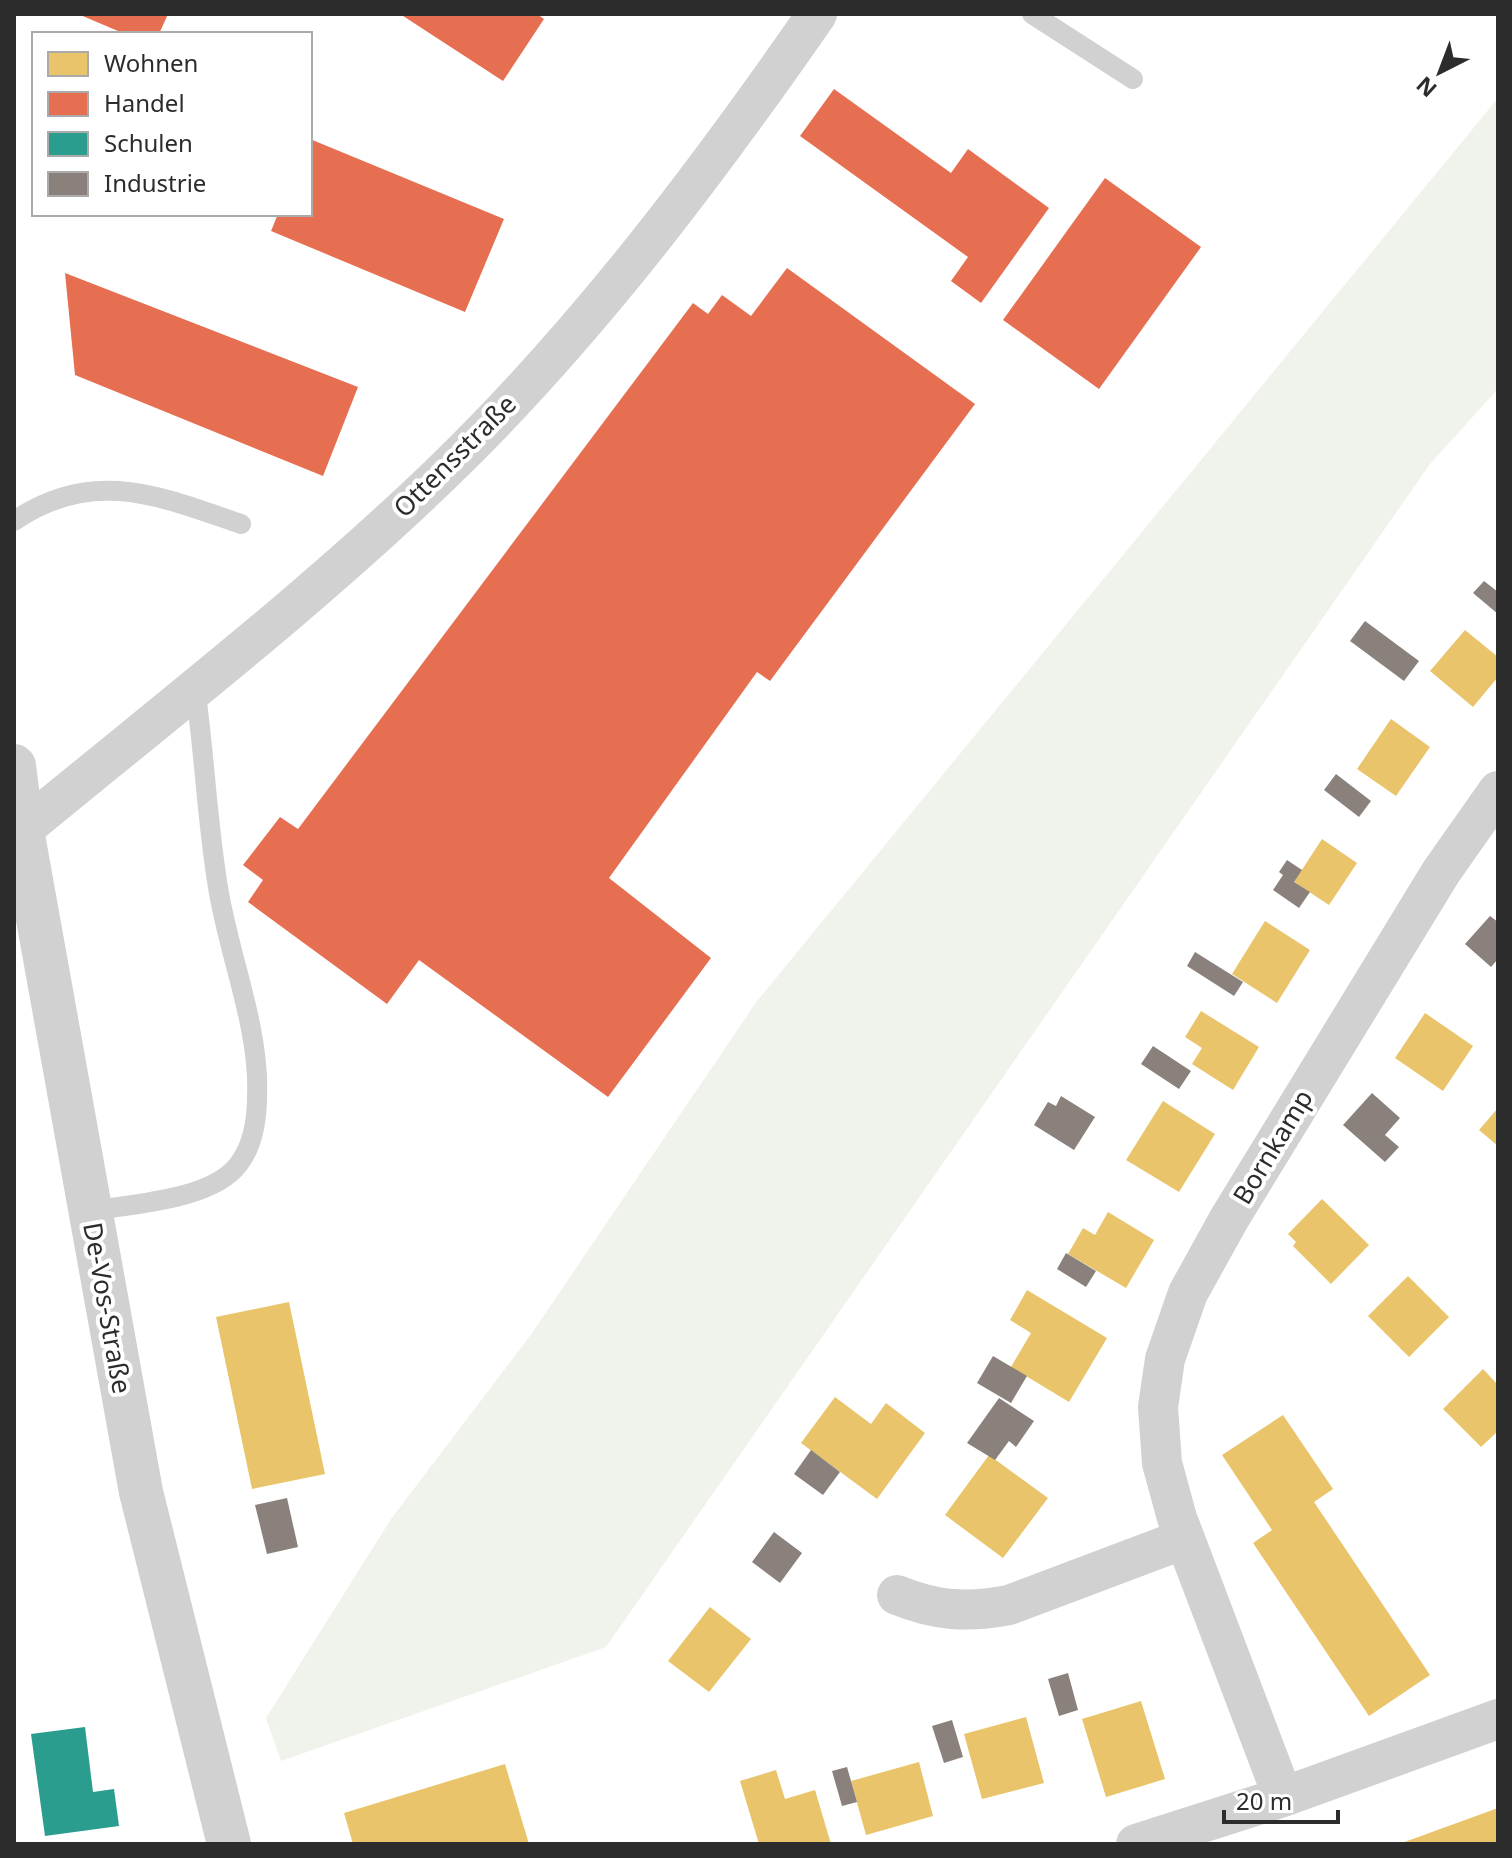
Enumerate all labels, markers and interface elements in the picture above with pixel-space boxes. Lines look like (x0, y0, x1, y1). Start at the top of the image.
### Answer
legend (32, 32, 312, 216)
north arrow (1400, 32, 1480, 112)
text: Wohnen (104, 46, 198, 79)
text: N (1409, 70, 1443, 105)
text: Handel (104, 86, 185, 119)
text: Schulen (104, 126, 193, 159)
text: Industrie (104, 166, 206, 199)
street label: Ottensstraße (385, 386, 524, 525)
street label: Bornkamp (1224, 1082, 1321, 1211)
street label: De-Vos-Straße (75, 1219, 141, 1396)
scale bar (1224, 1774, 1338, 1824)
text: 20 m (1236, 1784, 1292, 1817)

